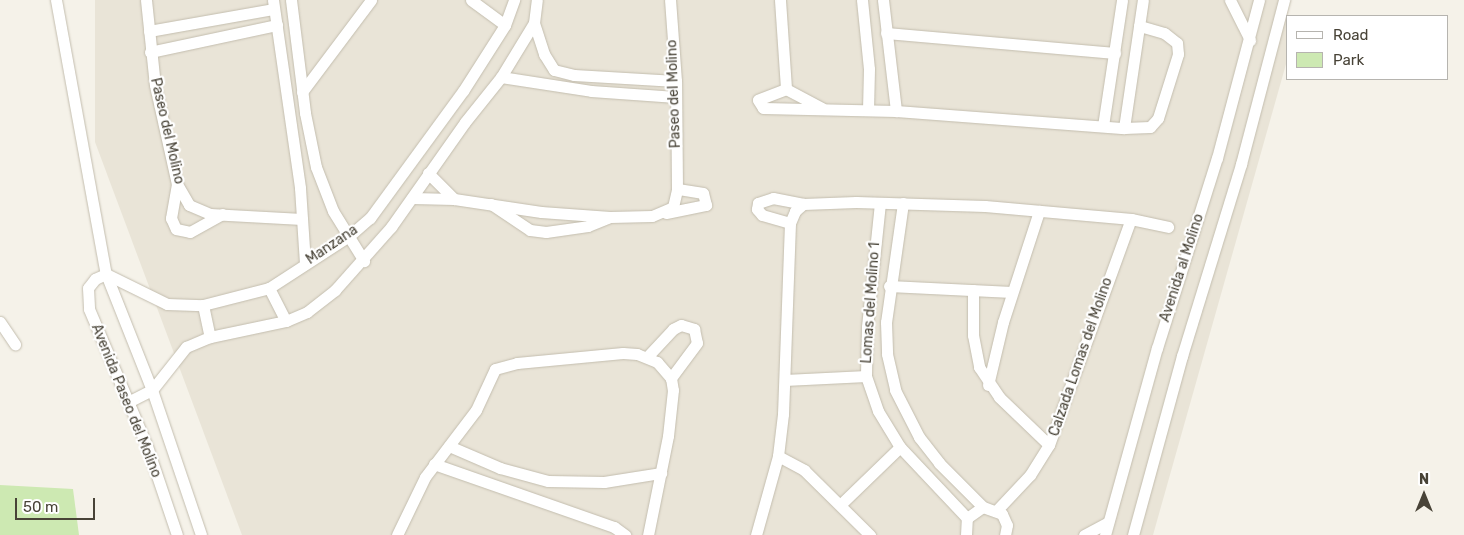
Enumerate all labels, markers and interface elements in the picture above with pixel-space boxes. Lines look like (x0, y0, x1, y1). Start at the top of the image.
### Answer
legend (1286, 15, 1449, 80)
text: Road (1333, 26, 1369, 44)
street label: Paseo del Molino (664, 39, 684, 149)
text: Park (1333, 51, 1364, 69)
street label: Paseo del Molino (147, 76, 187, 186)
street label: Avenida al Molino (1157, 212, 1207, 324)
street label: Manzana (303, 222, 361, 268)
street label: Lomas del Molino 1 (858, 242, 884, 364)
street label: Calzada Lomas del Molino (1046, 275, 1116, 439)
street label: Avenida Paseo del Molino (87, 322, 165, 480)
north arrow (1399, 470, 1449, 520)
text: N (1419, 471, 1429, 488)
scale bar (18, 488, 98, 520)
text: 50 m (23, 498, 58, 516)

